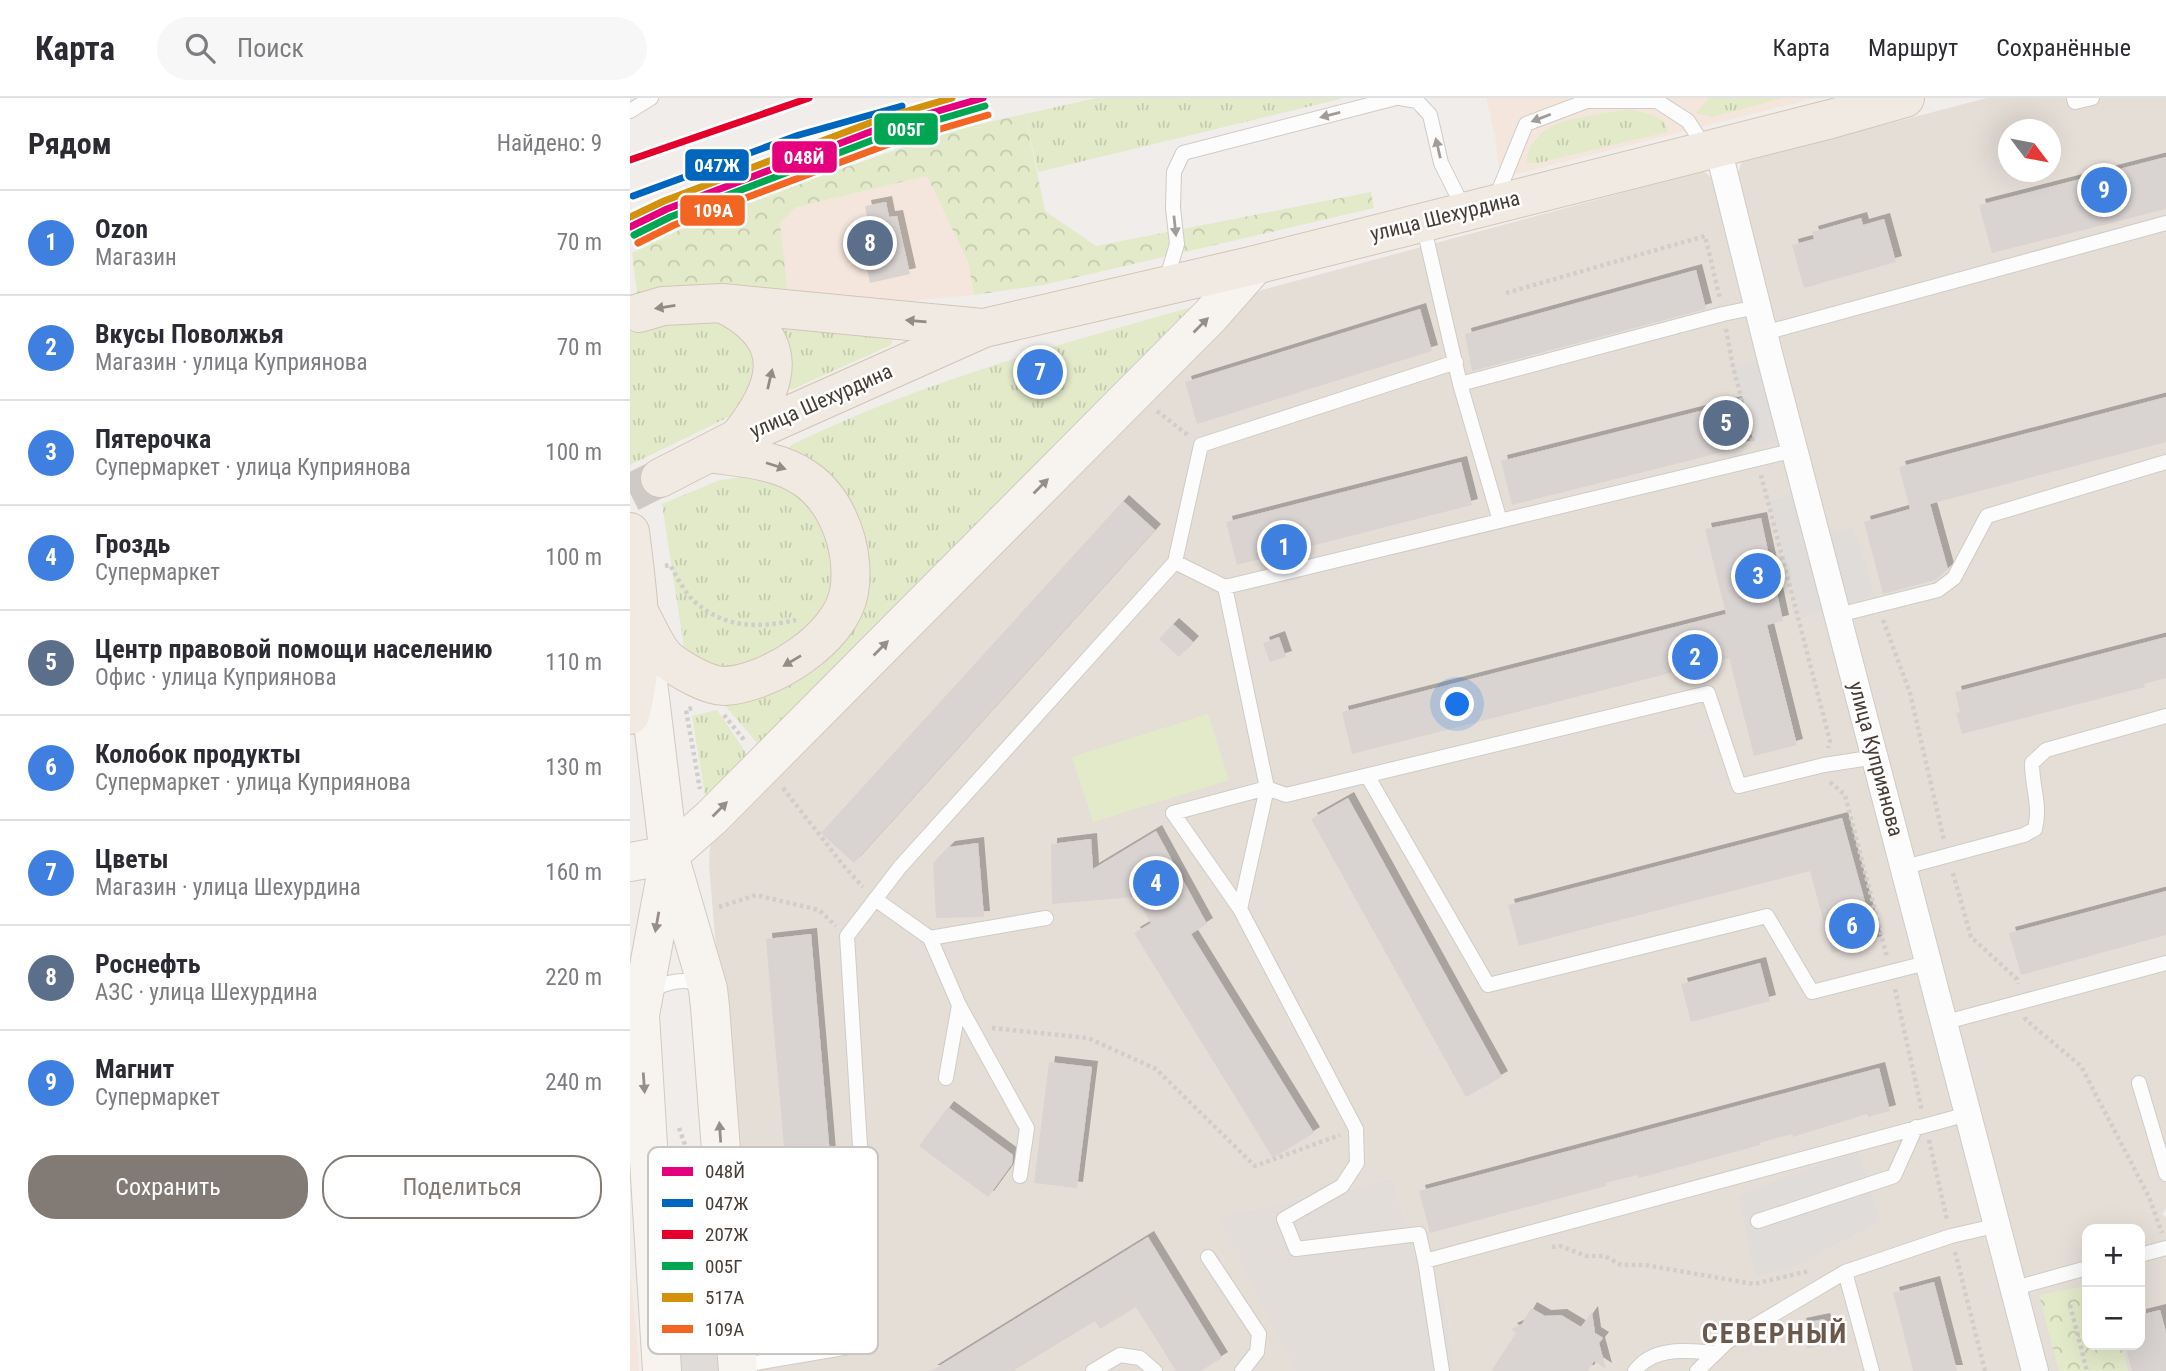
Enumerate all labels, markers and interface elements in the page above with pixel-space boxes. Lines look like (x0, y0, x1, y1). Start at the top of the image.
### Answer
search box (157, 17, 647, 80)
text: Карта (35, 29, 115, 68)
icon: search (181, 29, 219, 67)
text: Поиск (237, 33, 304, 63)
text: Карта (1773, 34, 1830, 62)
text: Маршрут (1868, 34, 1958, 62)
text: Сохранённые (1996, 34, 2131, 62)
one-way arrow (1318, 110, 1340, 121)
line badge: 005Г (873, 112, 939, 146)
one-way arrow (1530, 113, 1551, 124)
text: 005Г (887, 118, 925, 141)
north arrow (1998, 119, 2061, 182)
text: Рядом (28, 126, 112, 161)
text: Найдено: 9 (497, 130, 602, 157)
one-way arrow (1432, 137, 1443, 159)
line badge: 048Й (771, 140, 838, 174)
text: 048Й (784, 146, 824, 169)
line badge: 047Ж (684, 148, 750, 182)
text: 047Ж (694, 154, 740, 177)
pin: 9 (2081, 164, 2127, 216)
street label: улица Шехурдина (1368, 186, 1522, 246)
line badge: 109А (679, 194, 746, 227)
text: 109А (693, 199, 734, 222)
text: Ozon (95, 214, 148, 244)
one-way arrow (1170, 216, 1181, 238)
pin: 8 (847, 217, 893, 269)
text: 1 (45, 229, 57, 256)
text: 70 m (557, 229, 602, 256)
text: Магазин (95, 244, 177, 271)
one-way arrow (654, 302, 676, 313)
one-way arrow (905, 315, 927, 326)
one-way arrow (1193, 317, 1209, 333)
text: Вкусы Поволжья (95, 319, 284, 349)
text: 2 (45, 334, 57, 361)
text: 70 m (557, 334, 602, 361)
pin: 7 (1017, 346, 1063, 398)
text: Магазин · улица Куприянова (95, 349, 367, 376)
street label: улица Шехурдина (746, 359, 896, 443)
one-way arrow (765, 368, 776, 390)
pin: 5 (1703, 397, 1749, 449)
text: Пятерочка (95, 424, 211, 454)
text: 3 (45, 439, 57, 466)
text: 100 m (545, 439, 602, 466)
text: Супермаркет · улица Куприянова (95, 454, 411, 481)
one-way arrow (765, 461, 786, 472)
one-way arrow (1032, 479, 1049, 495)
pin: 1 (1261, 521, 1307, 573)
text: Гроздь (95, 529, 170, 559)
text: 4 (45, 544, 57, 571)
text: 100 m (545, 544, 602, 571)
pin: 3 (1735, 550, 1781, 602)
text: Супермаркет (95, 559, 220, 586)
pin: 2 (1672, 631, 1718, 683)
text: Центр правовой помощи населению (95, 634, 492, 664)
one-way arrow (872, 640, 888, 657)
text: 5 (45, 649, 57, 676)
text: 110 m (545, 649, 602, 676)
one-way arrow (782, 655, 802, 667)
text: Офис · улица Куприянова (95, 664, 336, 691)
street label: улица Куприянова (1844, 679, 1908, 839)
your location (1440, 687, 1474, 721)
text: Колобок продукты (95, 739, 301, 769)
text: 6 (45, 754, 57, 781)
text: 130 m (545, 754, 602, 781)
text: Супермаркет · улица Куприянова (95, 769, 411, 796)
one-way arrow (712, 801, 728, 817)
text: Цветы (95, 844, 168, 874)
pin: 4 (1133, 857, 1179, 909)
text: 7 (45, 859, 57, 886)
text: 160 m (545, 859, 602, 886)
text: Магазин · улица Шехурдина (95, 874, 361, 901)
pin: 6 (1829, 900, 1875, 952)
one-way arrow (651, 911, 662, 933)
text: Роснефть (95, 949, 201, 979)
text: 8 (45, 964, 57, 991)
text: 220 m (545, 964, 602, 991)
text: АЗС · улица Шехурдина (95, 979, 317, 1006)
text: Магнит (95, 1054, 174, 1084)
text: 9 (45, 1069, 57, 1096)
text: 240 m (545, 1069, 602, 1096)
one-way arrow (639, 1072, 650, 1094)
text: Супермаркет (95, 1084, 220, 1111)
one-way arrow (714, 1121, 725, 1143)
legend (648, 1147, 878, 1354)
button: Сохранить (28, 1155, 308, 1219)
button: Поделиться (322, 1155, 602, 1219)
text: 048Й (705, 1160, 745, 1183)
text: 047Ж (705, 1192, 748, 1215)
text: 207Ж (705, 1223, 748, 1246)
map controls (2082, 1224, 2145, 1350)
button: + (2082, 1224, 2145, 1287)
text: 005Г (705, 1255, 742, 1278)
text: 517А (705, 1286, 744, 1309)
button: − (2082, 1287, 2145, 1350)
district label: СЕВЕРНЫЙ (1702, 1317, 1848, 1350)
text: 109А (705, 1318, 744, 1341)

